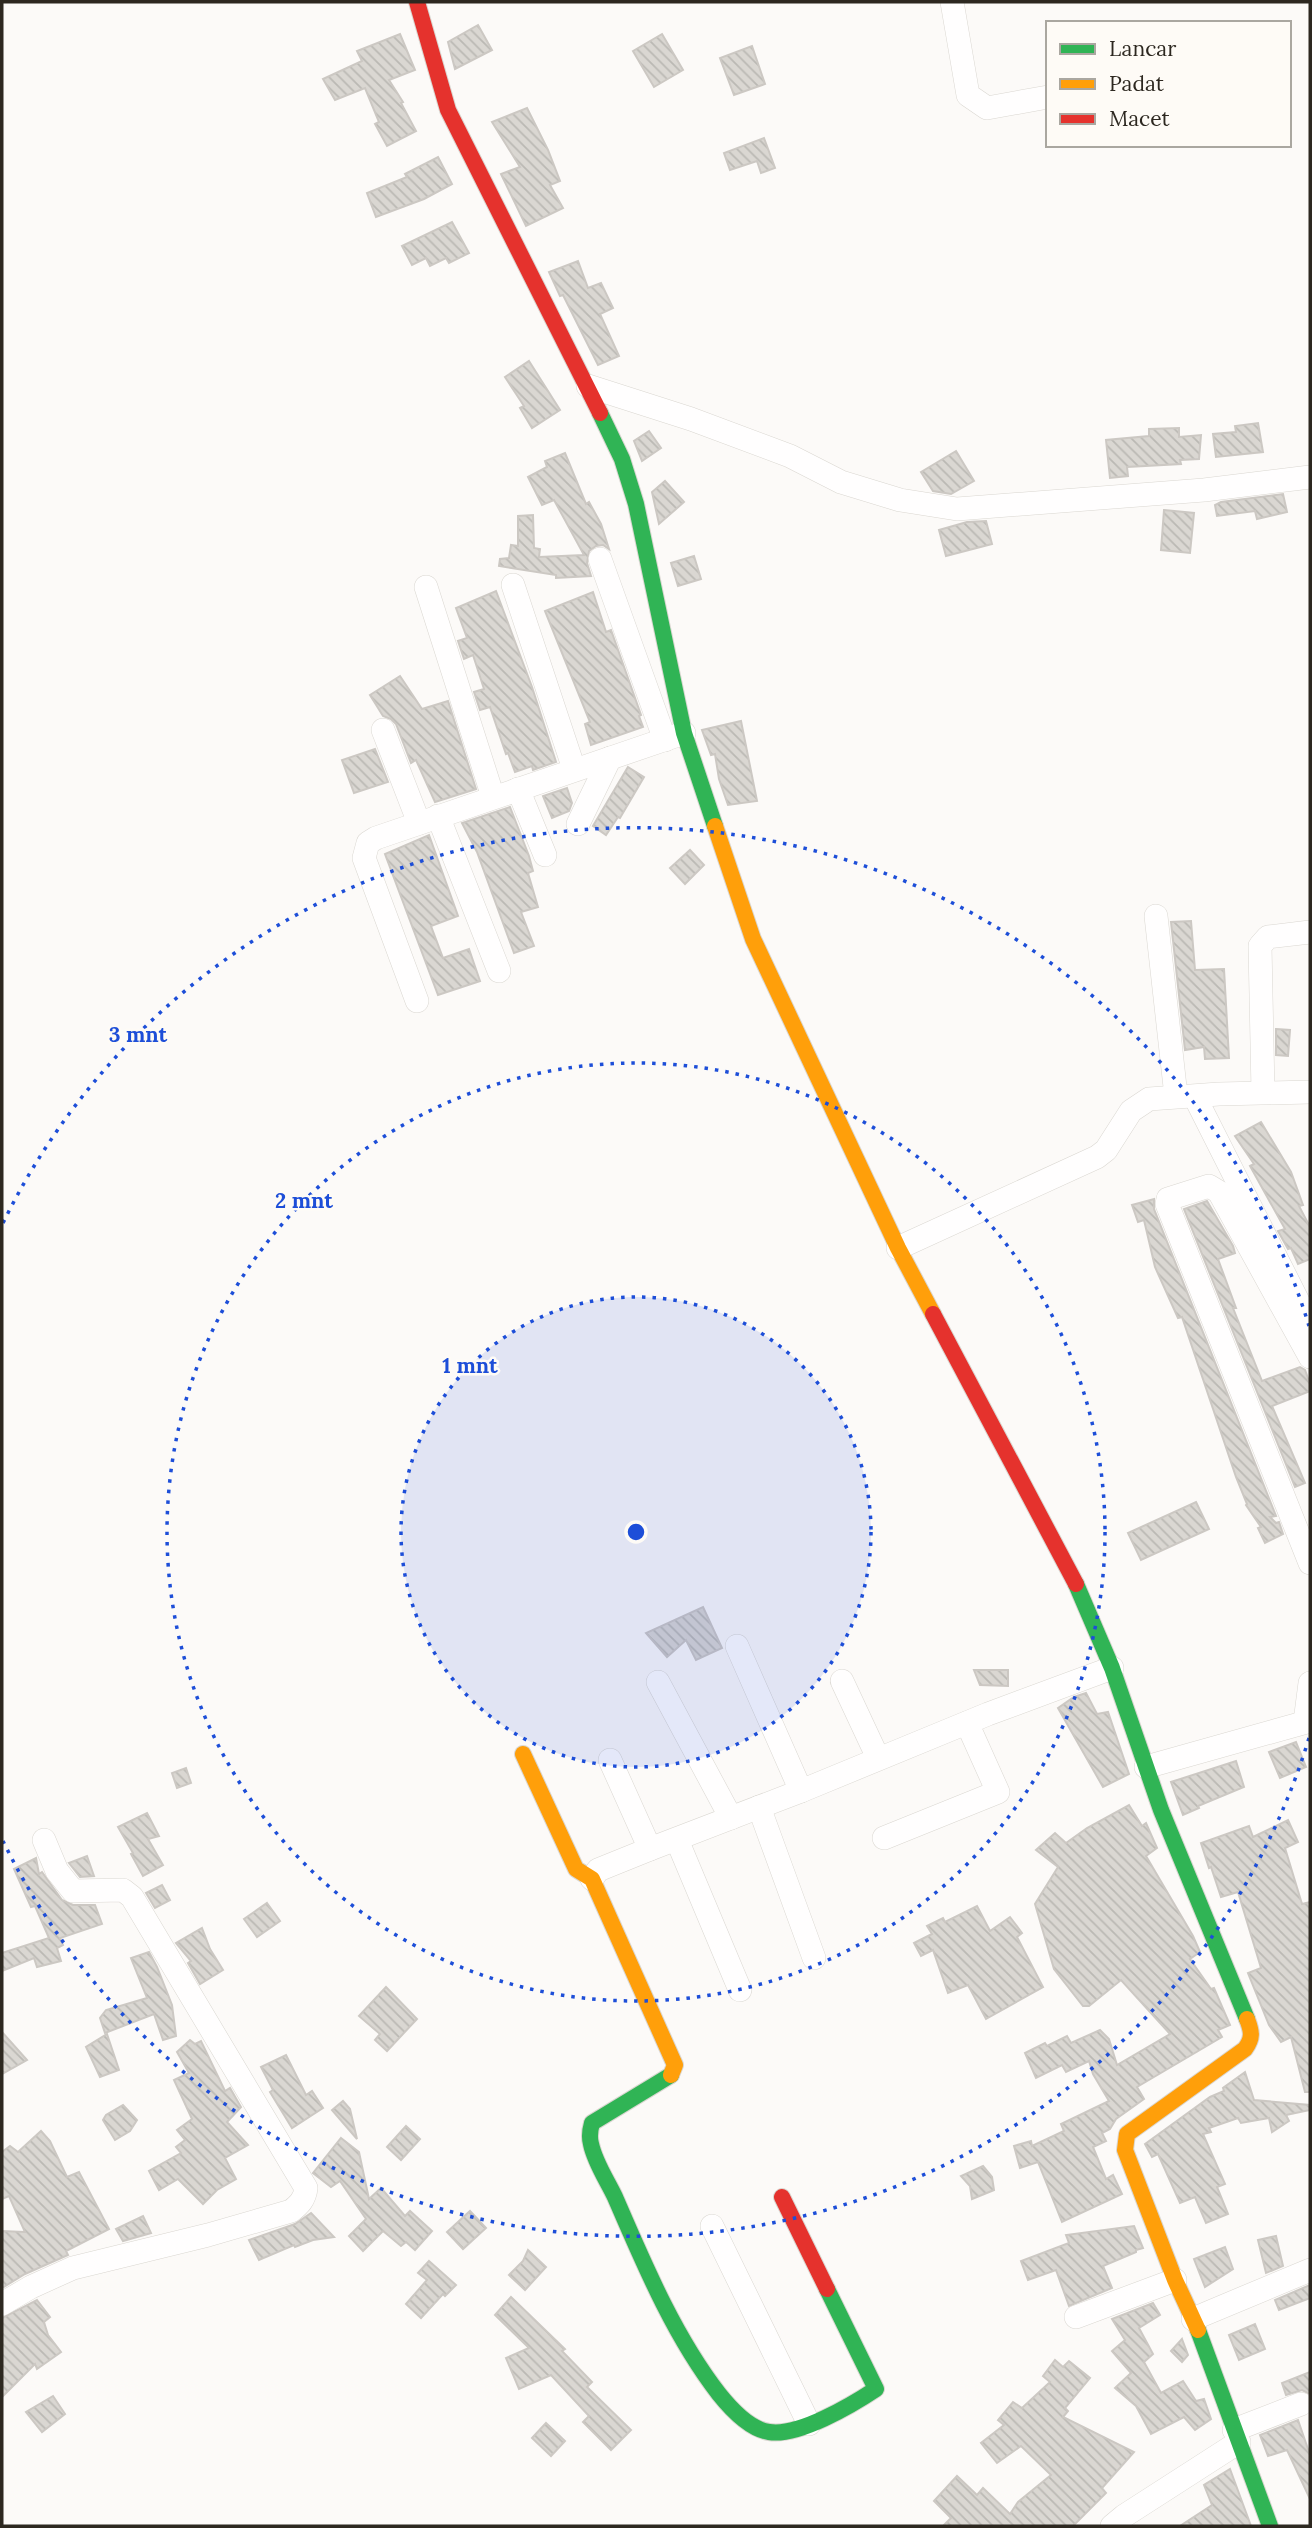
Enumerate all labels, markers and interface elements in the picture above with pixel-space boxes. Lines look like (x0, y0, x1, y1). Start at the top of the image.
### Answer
legend (1046, 21, 1291, 147)
text: Lancar (1109, 35, 1176, 62)
text: Padat (1109, 70, 1165, 97)
text: Macet (1109, 105, 1170, 132)
text: 3 mnt (109, 1021, 168, 1048)
text: 2 mnt (275, 1187, 333, 1214)
text: 1 mnt (442, 1352, 498, 1379)
centre of rings (624, 1520, 648, 1544)

